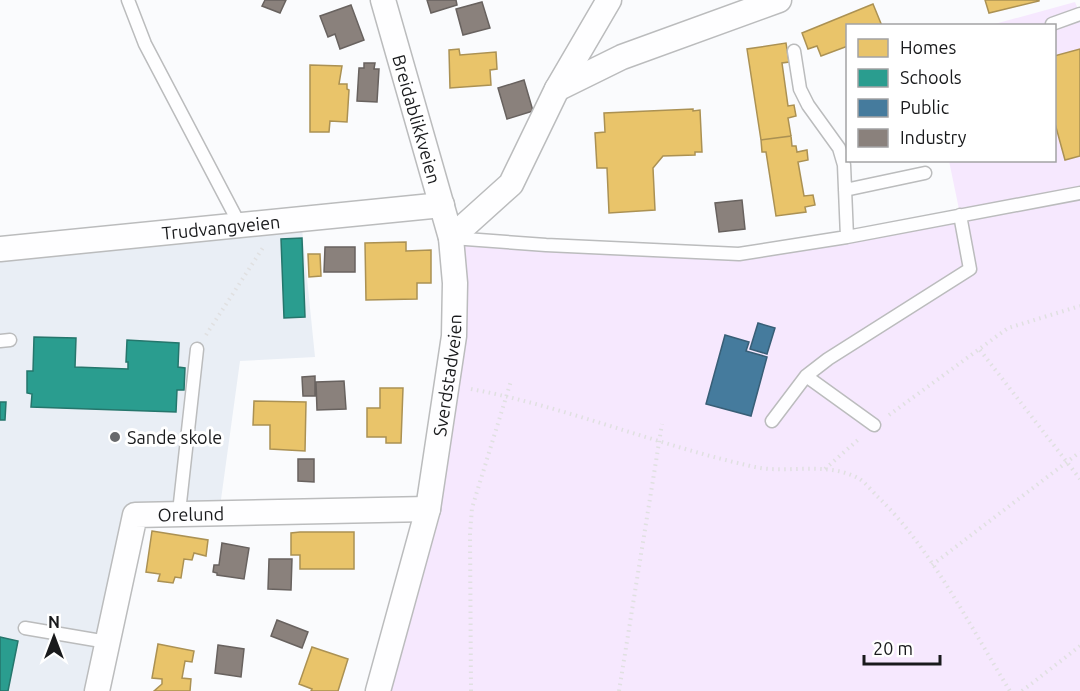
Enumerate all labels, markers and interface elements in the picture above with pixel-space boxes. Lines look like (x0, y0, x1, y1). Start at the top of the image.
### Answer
legend (846, 24, 1056, 162)
text: Homes (900, 37, 957, 57)
street label: Breidablikkveien (389, 52, 445, 186)
text: Schools (900, 67, 962, 87)
text: Public (900, 97, 949, 117)
text: Industry (900, 127, 967, 147)
street label: Trudvangveien (161, 211, 281, 243)
street label: Sverdstadveien (429, 314, 464, 438)
place label: Sande skole (127, 427, 222, 447)
marker: Sande skole (108, 430, 122, 444)
street label: Orelund (157, 503, 224, 525)
north arrow (24, 607, 84, 667)
text: N (48, 613, 60, 631)
scale bar (864, 628, 940, 666)
text: 20 m (873, 638, 913, 658)

